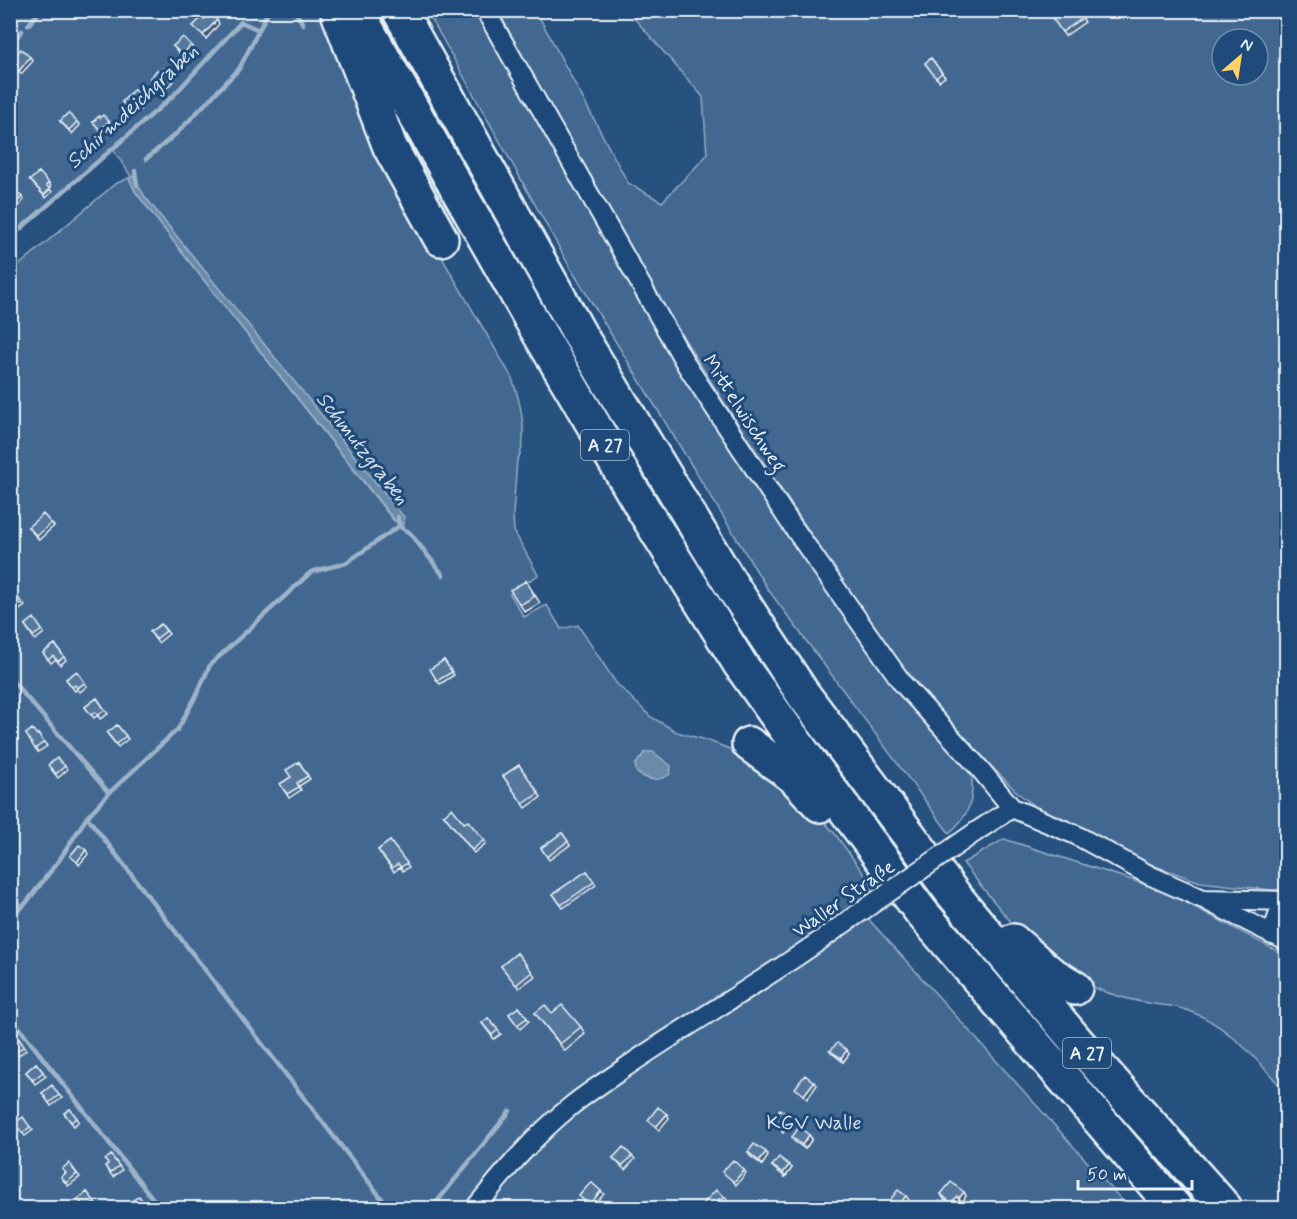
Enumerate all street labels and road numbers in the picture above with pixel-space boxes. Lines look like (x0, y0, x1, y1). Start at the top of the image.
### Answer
street label: Mittelwischweg (694, 350, 792, 479)
road number: A 27 (581, 430, 629, 460)
street label: Waller Straße (787, 854, 901, 945)
road number: A 27 (1063, 1038, 1111, 1068)

